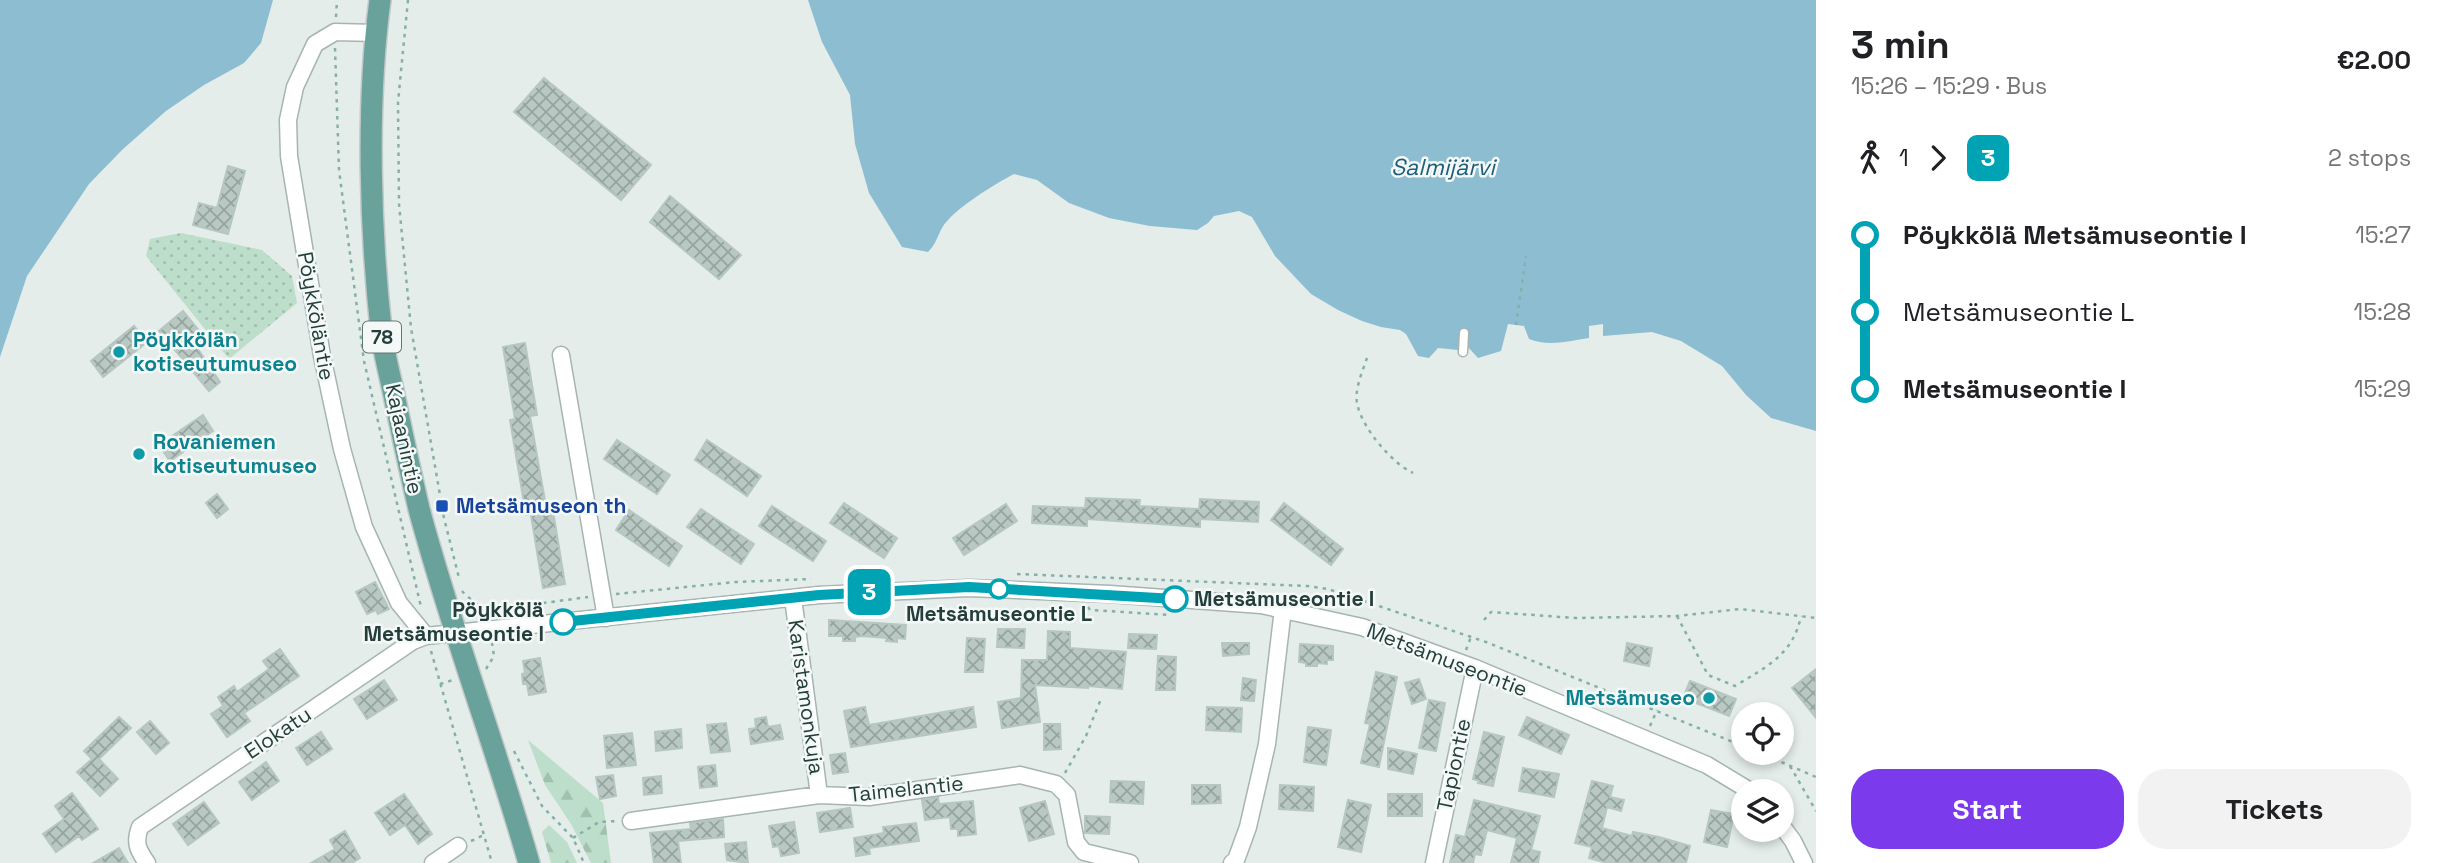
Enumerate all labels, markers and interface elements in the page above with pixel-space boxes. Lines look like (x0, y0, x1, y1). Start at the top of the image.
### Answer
text: 3 min (1851, 21, 1950, 69)
text: €2.00 (2337, 43, 2411, 77)
text: 15:26 – 15:29 · Bus (1851, 71, 2047, 101)
icon: walk (1851, 139, 1889, 177)
icon: forward (1919, 139, 1957, 177)
text: 3 (1981, 142, 1995, 173)
text: 1 (1899, 143, 1909, 173)
text: 2 stops (2328, 143, 2411, 173)
water label: Salmijärvi (1391, 152, 1497, 182)
text: Pöykkölä Metsämuseontie I (1903, 218, 2247, 252)
text: 15:27 (2355, 220, 2411, 250)
street label: Pöykköläntie (292, 249, 341, 382)
text: Metsämuseontie L (1903, 295, 2134, 329)
text: 15:28 (2354, 297, 2411, 327)
road number: 78 (363, 322, 401, 352)
place label: Pöykkölän kotiseutumuseo (133, 326, 297, 377)
marker: Pöykkölän kotiseutumuseo (111, 344, 127, 360)
text: Metsämuseontie I (1903, 372, 2126, 406)
text: 15:29 (2354, 374, 2411, 404)
street label: Kajaanintie (380, 381, 429, 497)
place label: Rovaniemen kotiseutumuseo (153, 428, 317, 479)
marker: Rovaniemen kotiseutumuseo (131, 446, 147, 462)
place label: Metsämuseon th (456, 492, 626, 519)
marker: Metsämuseon th (434, 498, 450, 514)
line badge: 3 (846, 569, 892, 615)
text: 3 (862, 576, 876, 607)
marker: Metsämuseontie L (989, 579, 1009, 599)
place label: Metsämuseontie I (1194, 585, 1374, 612)
marker: Metsämuseontie I (1162, 586, 1188, 612)
place label: Pöykkölä Metsämuseontie I (364, 596, 544, 647)
place label: Metsämuseontie L (906, 600, 1092, 627)
marker: Pöykkölä Metsämuseontie I (550, 609, 576, 635)
street label: Metsämuseontie (1363, 616, 1531, 703)
street label: Karistamonkuja (782, 618, 831, 776)
place label: Metsämuseo (1565, 684, 1695, 711)
marker: Metsämuseo (1701, 690, 1717, 706)
street label: Elokatu (239, 700, 316, 765)
map controls (1731, 702, 1794, 842)
button: locate (1731, 702, 1794, 765)
street label: Tapiontie (1431, 716, 1476, 814)
street label: Taimelantie (847, 769, 965, 808)
button: Start (1851, 769, 2124, 849)
button: Tickets (2138, 769, 2411, 849)
button: layers (1731, 779, 1794, 842)

